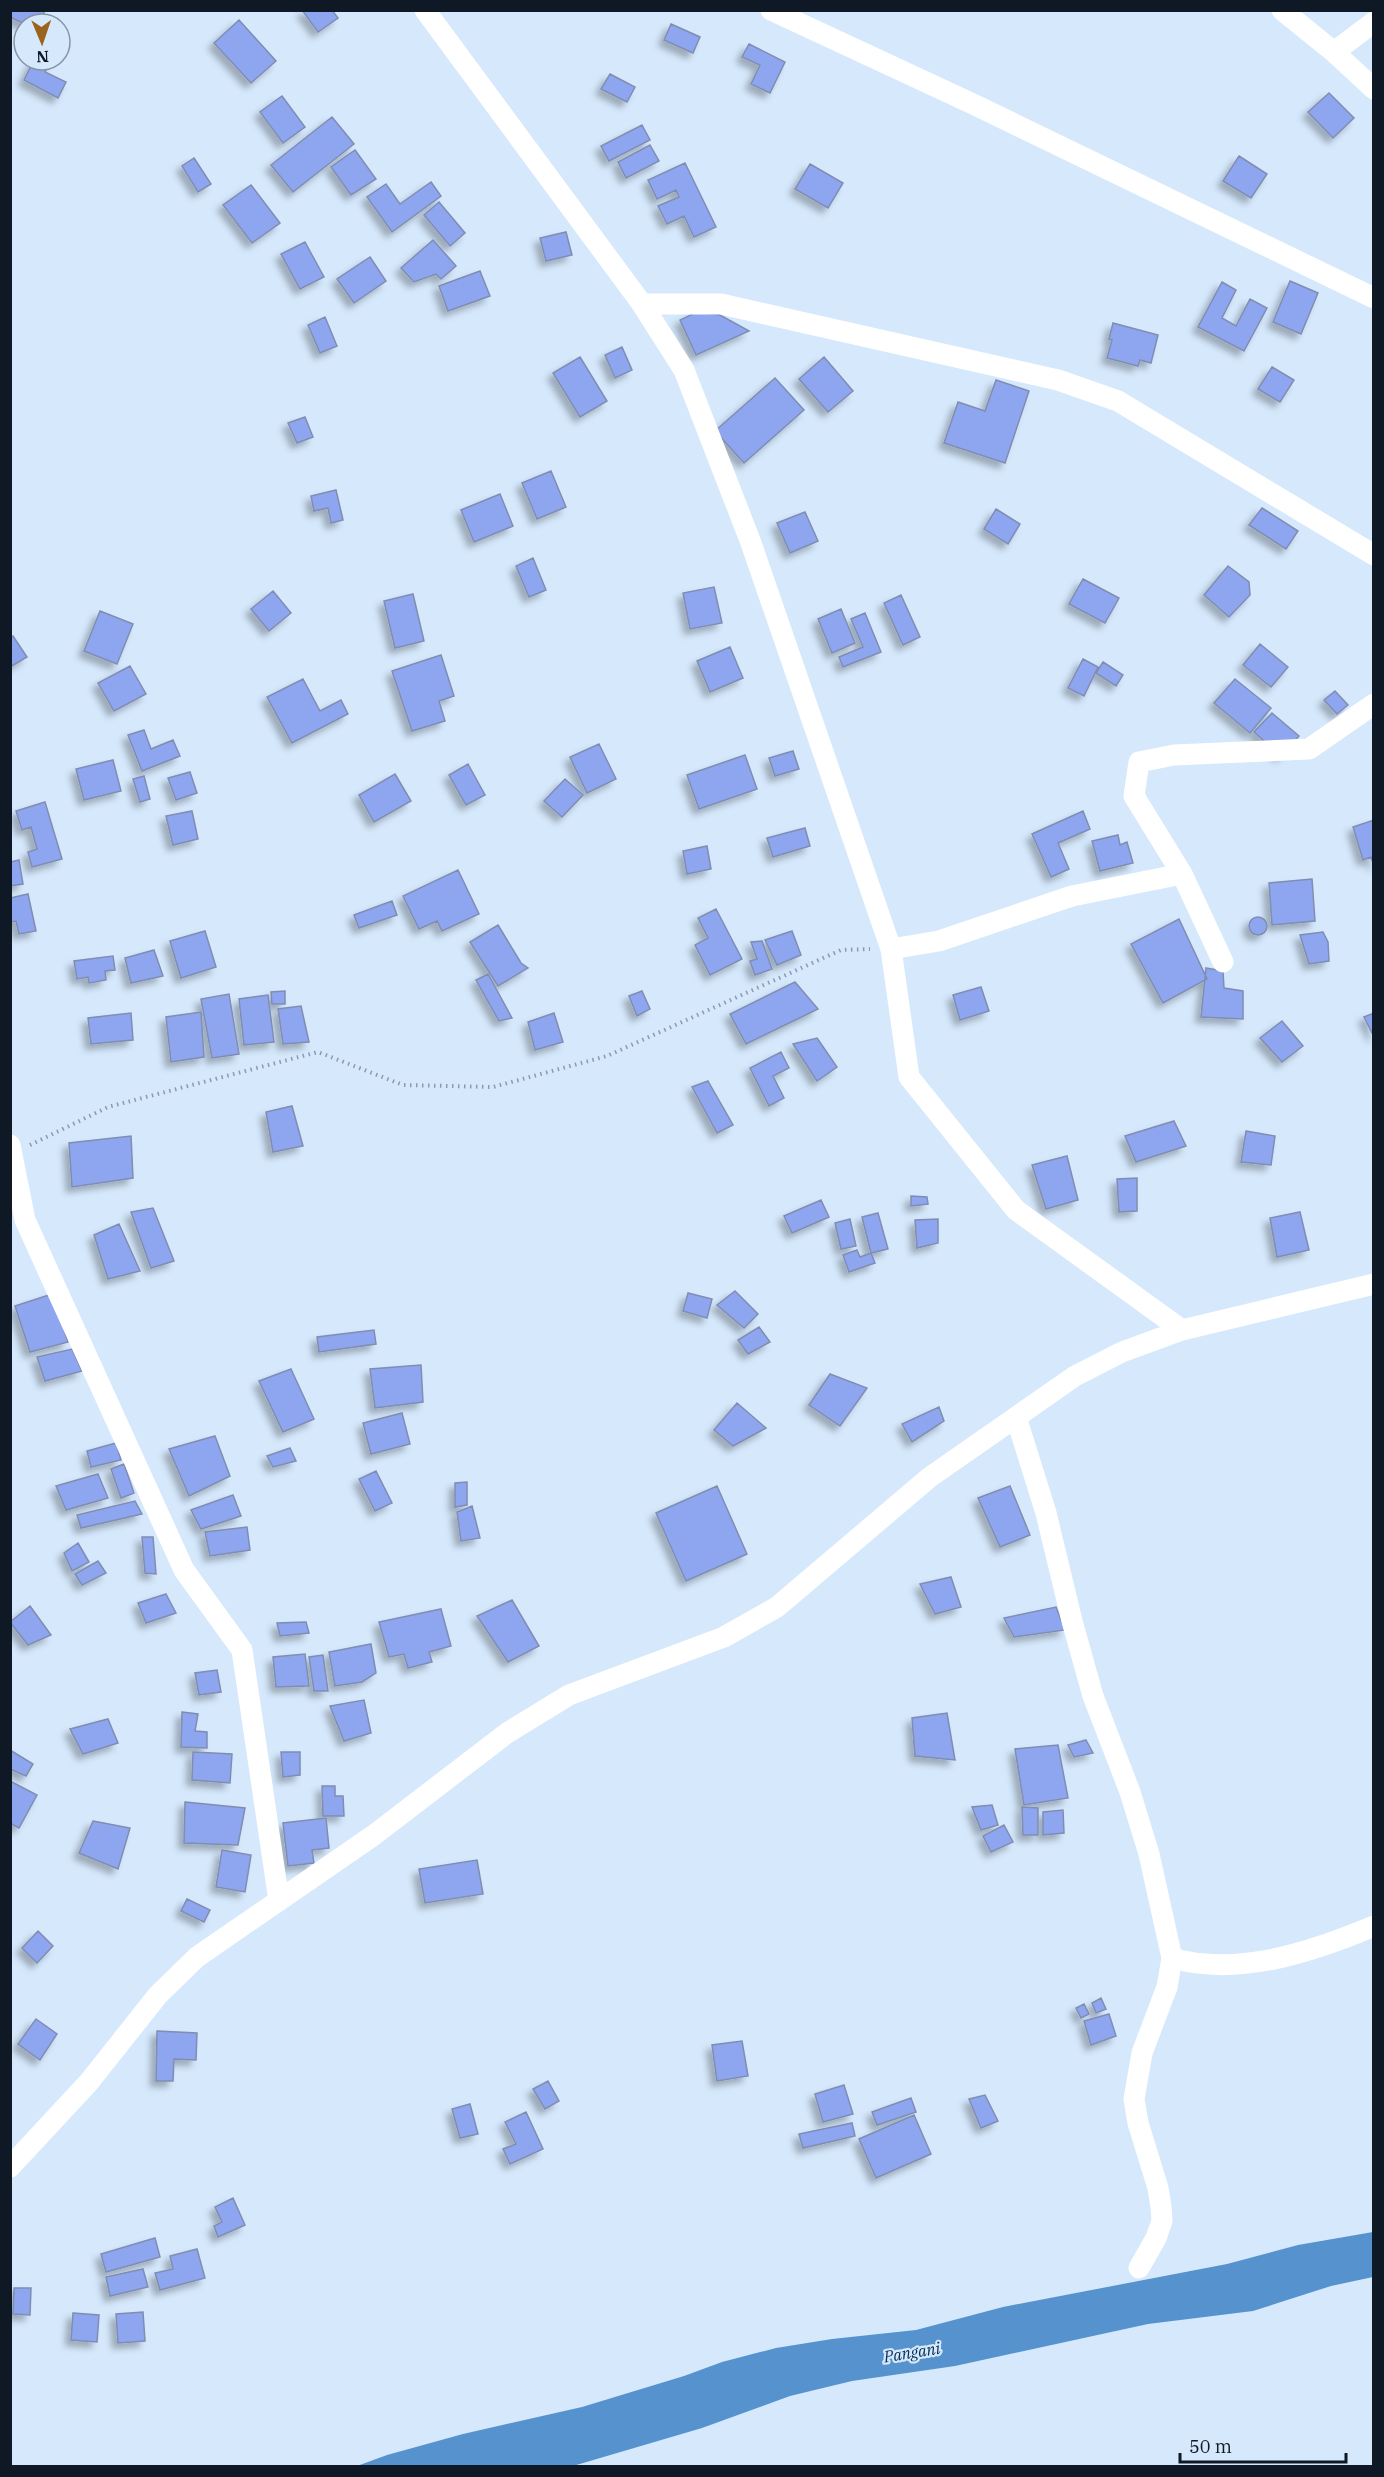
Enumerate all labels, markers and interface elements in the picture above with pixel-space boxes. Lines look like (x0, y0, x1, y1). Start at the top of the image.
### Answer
north arrow (12, 12, 72, 72)
text: N (36, 47, 49, 67)
water label: Pangani (881, 2338, 942, 2366)
scale bar (1180, 2426, 1346, 2464)
text: 50 m (1189, 2435, 1232, 2458)

